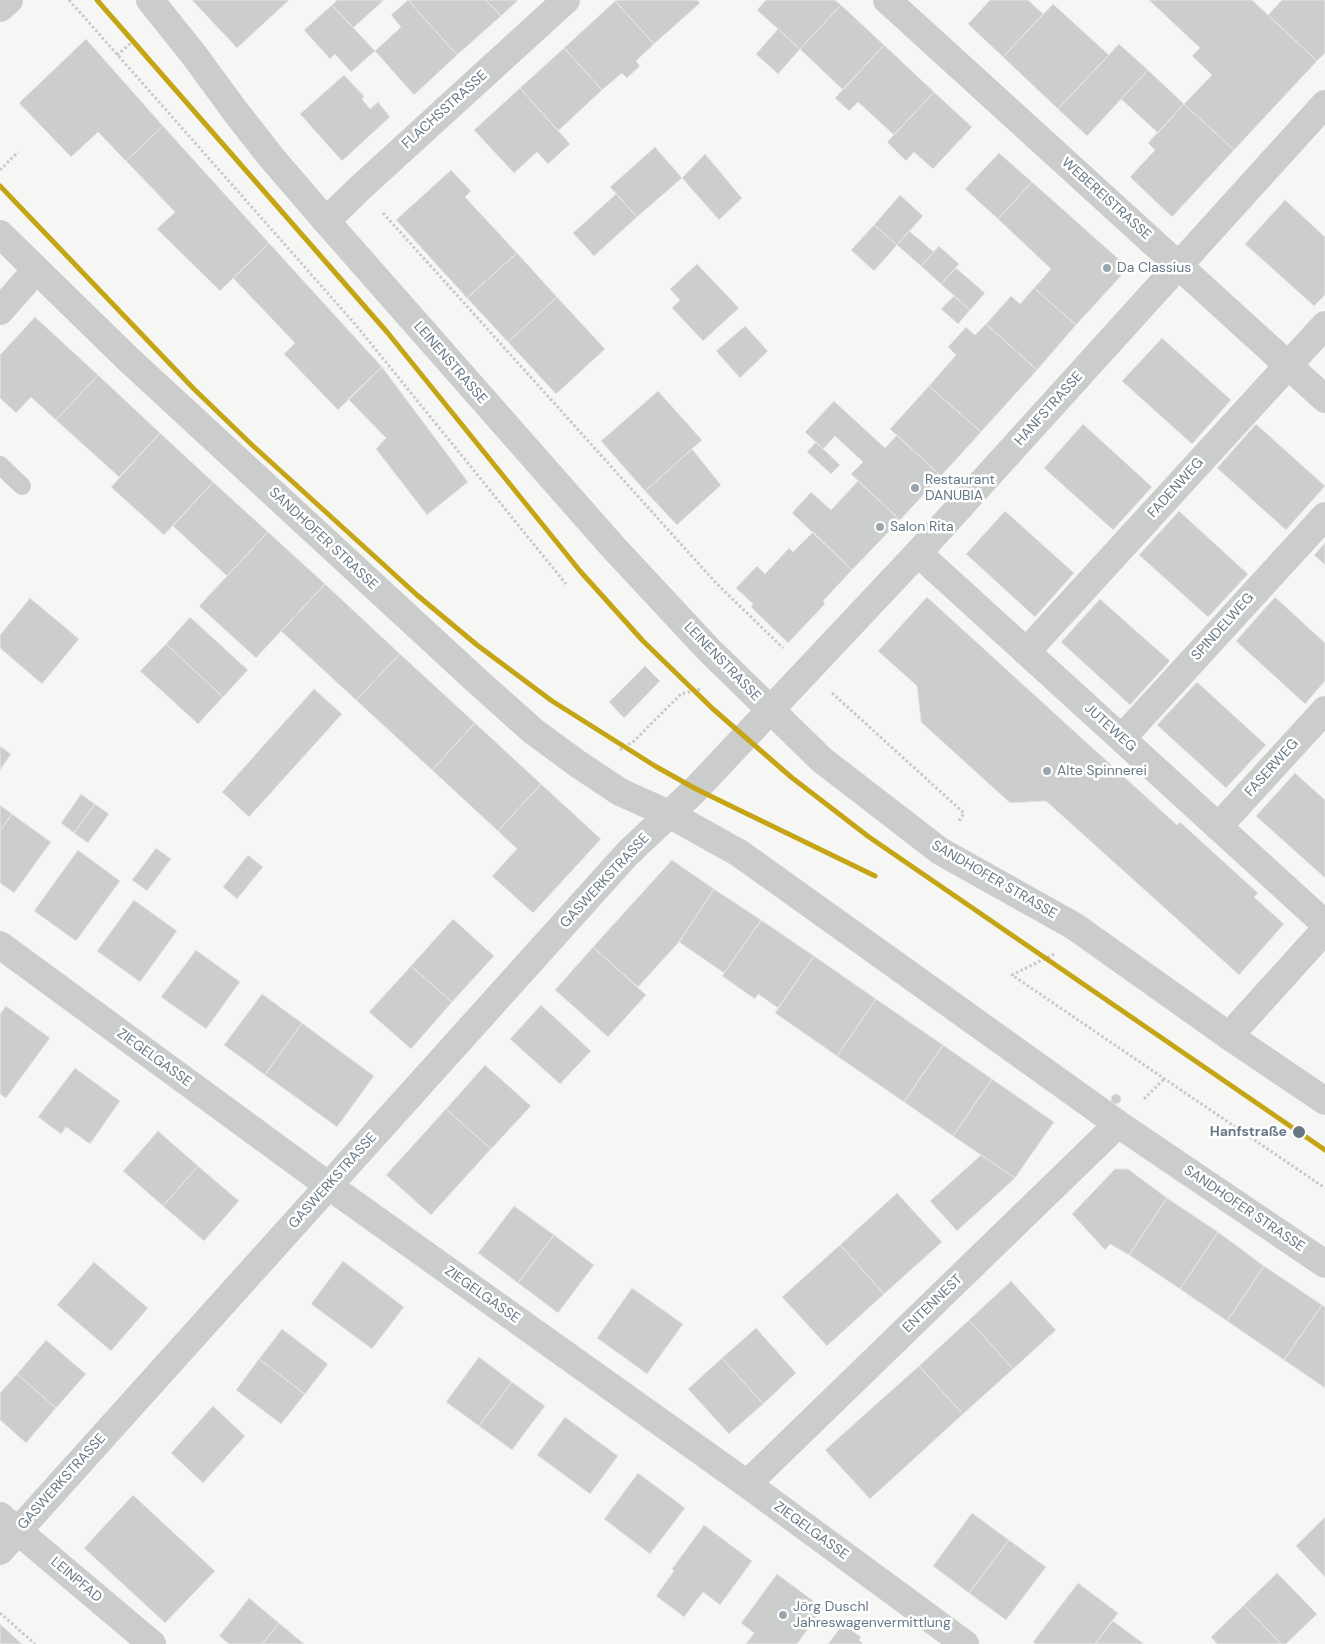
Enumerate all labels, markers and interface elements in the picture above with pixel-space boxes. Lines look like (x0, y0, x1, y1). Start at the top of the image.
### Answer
street label: FLACHSSTRASSE (399, 67, 491, 153)
street label: WEBEREISTRASSE (1058, 154, 1154, 244)
place label: Da Classius (1117, 260, 1191, 276)
marker: Da Classius (1101, 262, 1113, 274)
street label: LEINENSTRASSE (410, 319, 490, 407)
street label: HANFSTRASSE (1011, 369, 1087, 449)
street label: FADENWEG (1145, 454, 1207, 522)
place label: Restaurant DANUBIA (925, 472, 995, 504)
marker: Restaurant DANUBIA (909, 482, 921, 494)
street label: SANDHOFER STRASSE (265, 484, 381, 594)
place label: Salon Rita (890, 519, 954, 535)
marker: Salon Rita (874, 521, 886, 533)
street label: SPINDELWEG (1188, 590, 1258, 664)
street label: LEINENSTRASSE (680, 619, 764, 705)
street label: JUTEWEG (1081, 700, 1139, 756)
street label: FASERWEG (1242, 736, 1302, 800)
place label: Alte Spinnerei (1057, 763, 1147, 779)
marker: Alte Spinnerei (1041, 765, 1053, 777)
street label: GASWERKSTRASSE (557, 830, 653, 932)
street label: SANDHOFER STRASSE (928, 837, 1060, 923)
street label: ZIEGELGASSE (114, 1025, 194, 1091)
place label: Hanfstraße (1210, 1124, 1287, 1140)
marker: Hanfstraße (1291, 1124, 1307, 1140)
street label: GASWERKSTRASSE (286, 1130, 380, 1232)
street label: SANDHOFER STRASSE (1180, 1162, 1308, 1256)
street label: ZIEGELGASSE (441, 1263, 523, 1327)
street label: ENTENNEST (900, 1271, 966, 1337)
street label: GASWERKSTRASSE (15, 1431, 109, 1533)
street label: ZIEGELGASSE (771, 1498, 851, 1564)
street label: LEINPFAD (47, 1554, 105, 1606)
place label: Jörg Duschl Jahreswagenvermittlung (793, 1599, 951, 1631)
marker: Jörg Duschl Jahreswagenvermittlung (777, 1609, 789, 1621)

